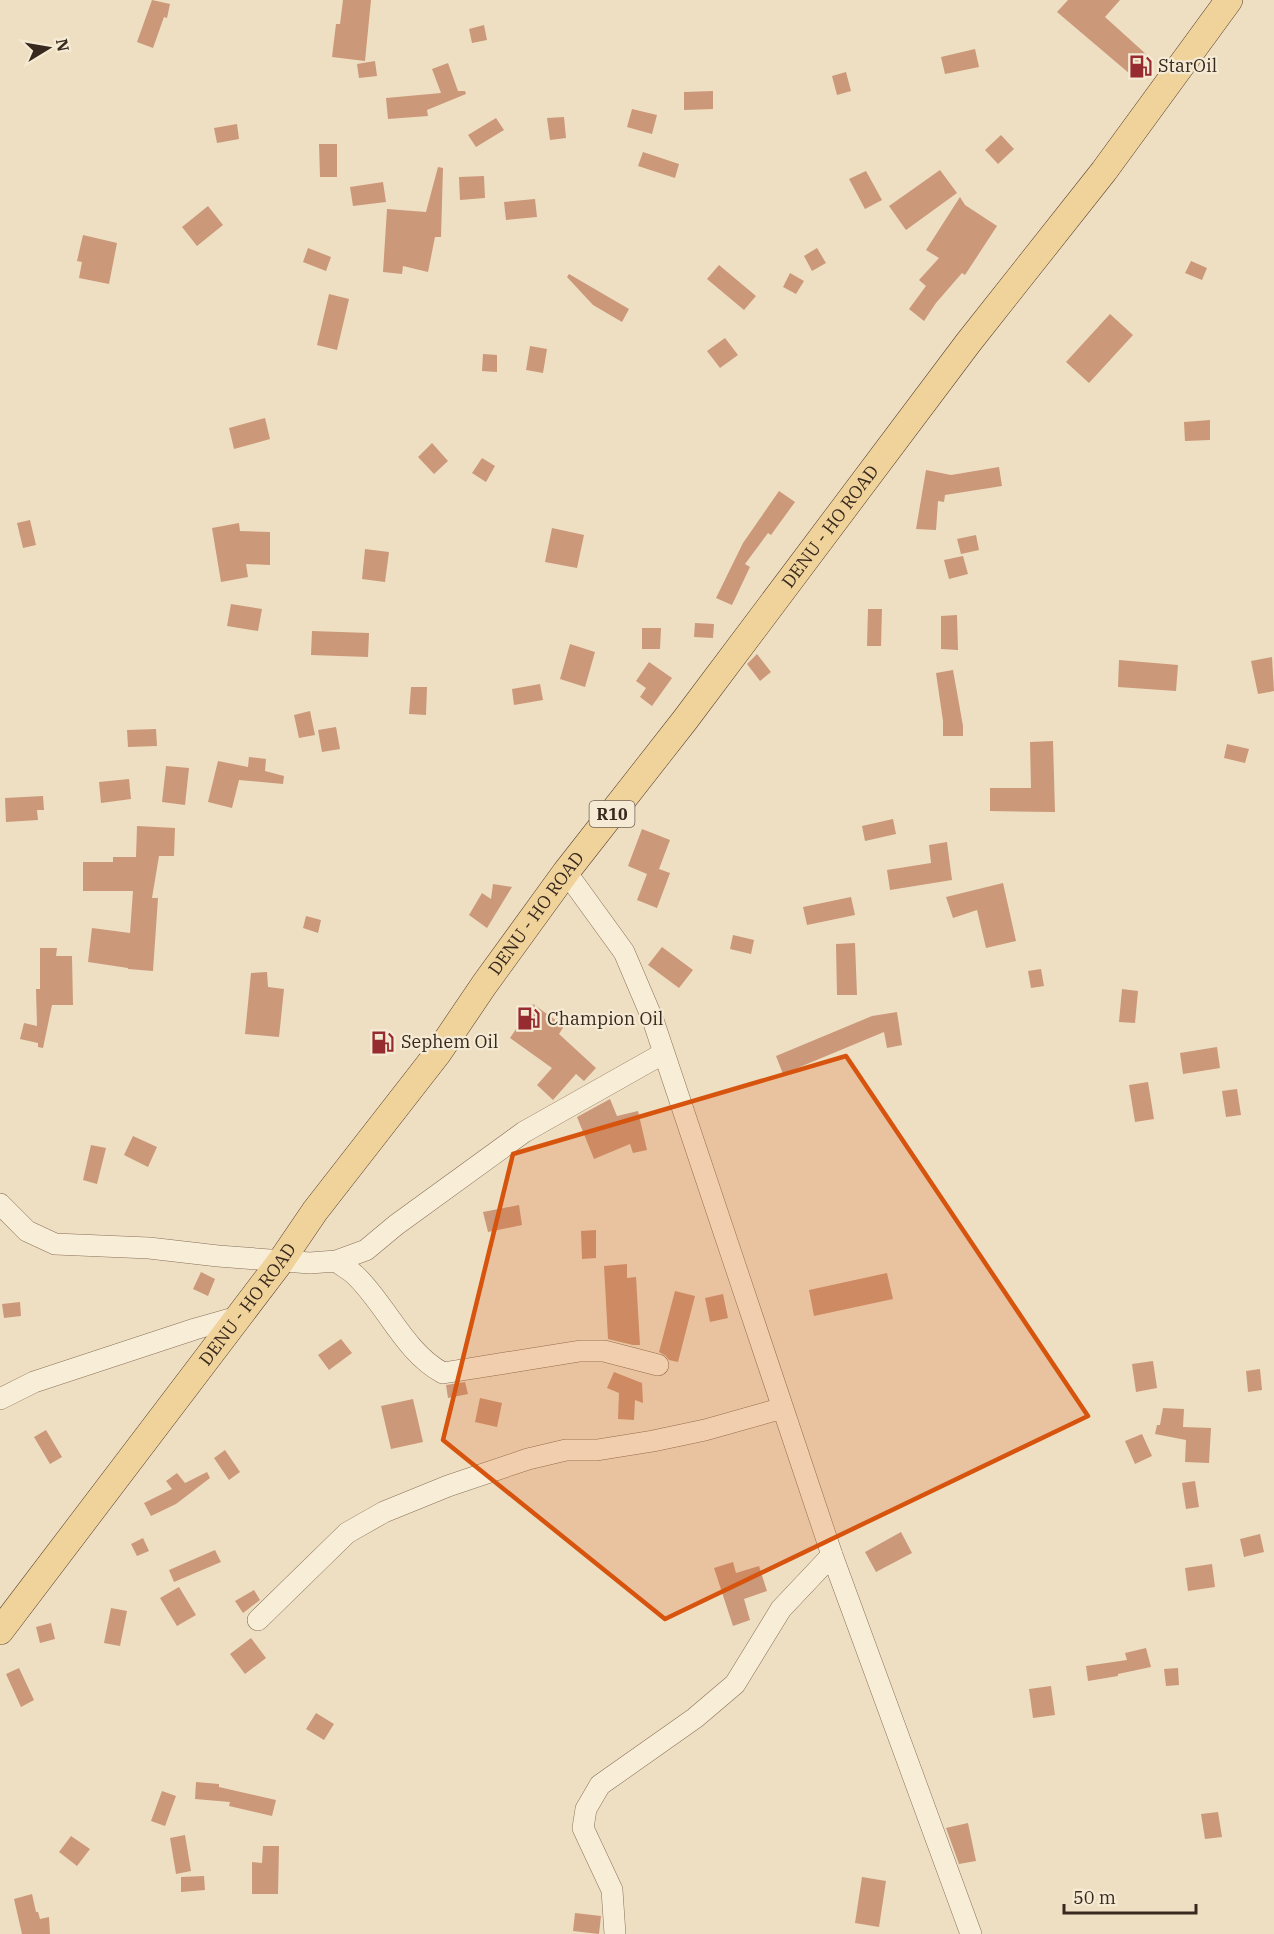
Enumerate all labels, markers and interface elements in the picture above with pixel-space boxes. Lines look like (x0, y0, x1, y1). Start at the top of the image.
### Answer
north arrow (18, 18, 78, 78)
text: N (52, 37, 74, 53)
fuel station icon: StarOil (1127, 53, 1153, 79)
place label: StarOil (1158, 54, 1217, 77)
street label: DENU - HO ROAD (776, 460, 883, 592)
road number: R10 (590, 801, 634, 827)
street label: DENU - HO ROAD (483, 847, 589, 980)
fuel station icon: Champion Oil (516, 1006, 542, 1032)
place label: Champion Oil (547, 1007, 663, 1030)
fuel station icon: Sephem Oil (370, 1029, 396, 1055)
place label: Sephem Oil (401, 1030, 498, 1053)
street label: DENU - HO ROAD (194, 1238, 301, 1370)
scale bar (1064, 1877, 1196, 1915)
text: 50 m (1073, 1886, 1116, 1909)

